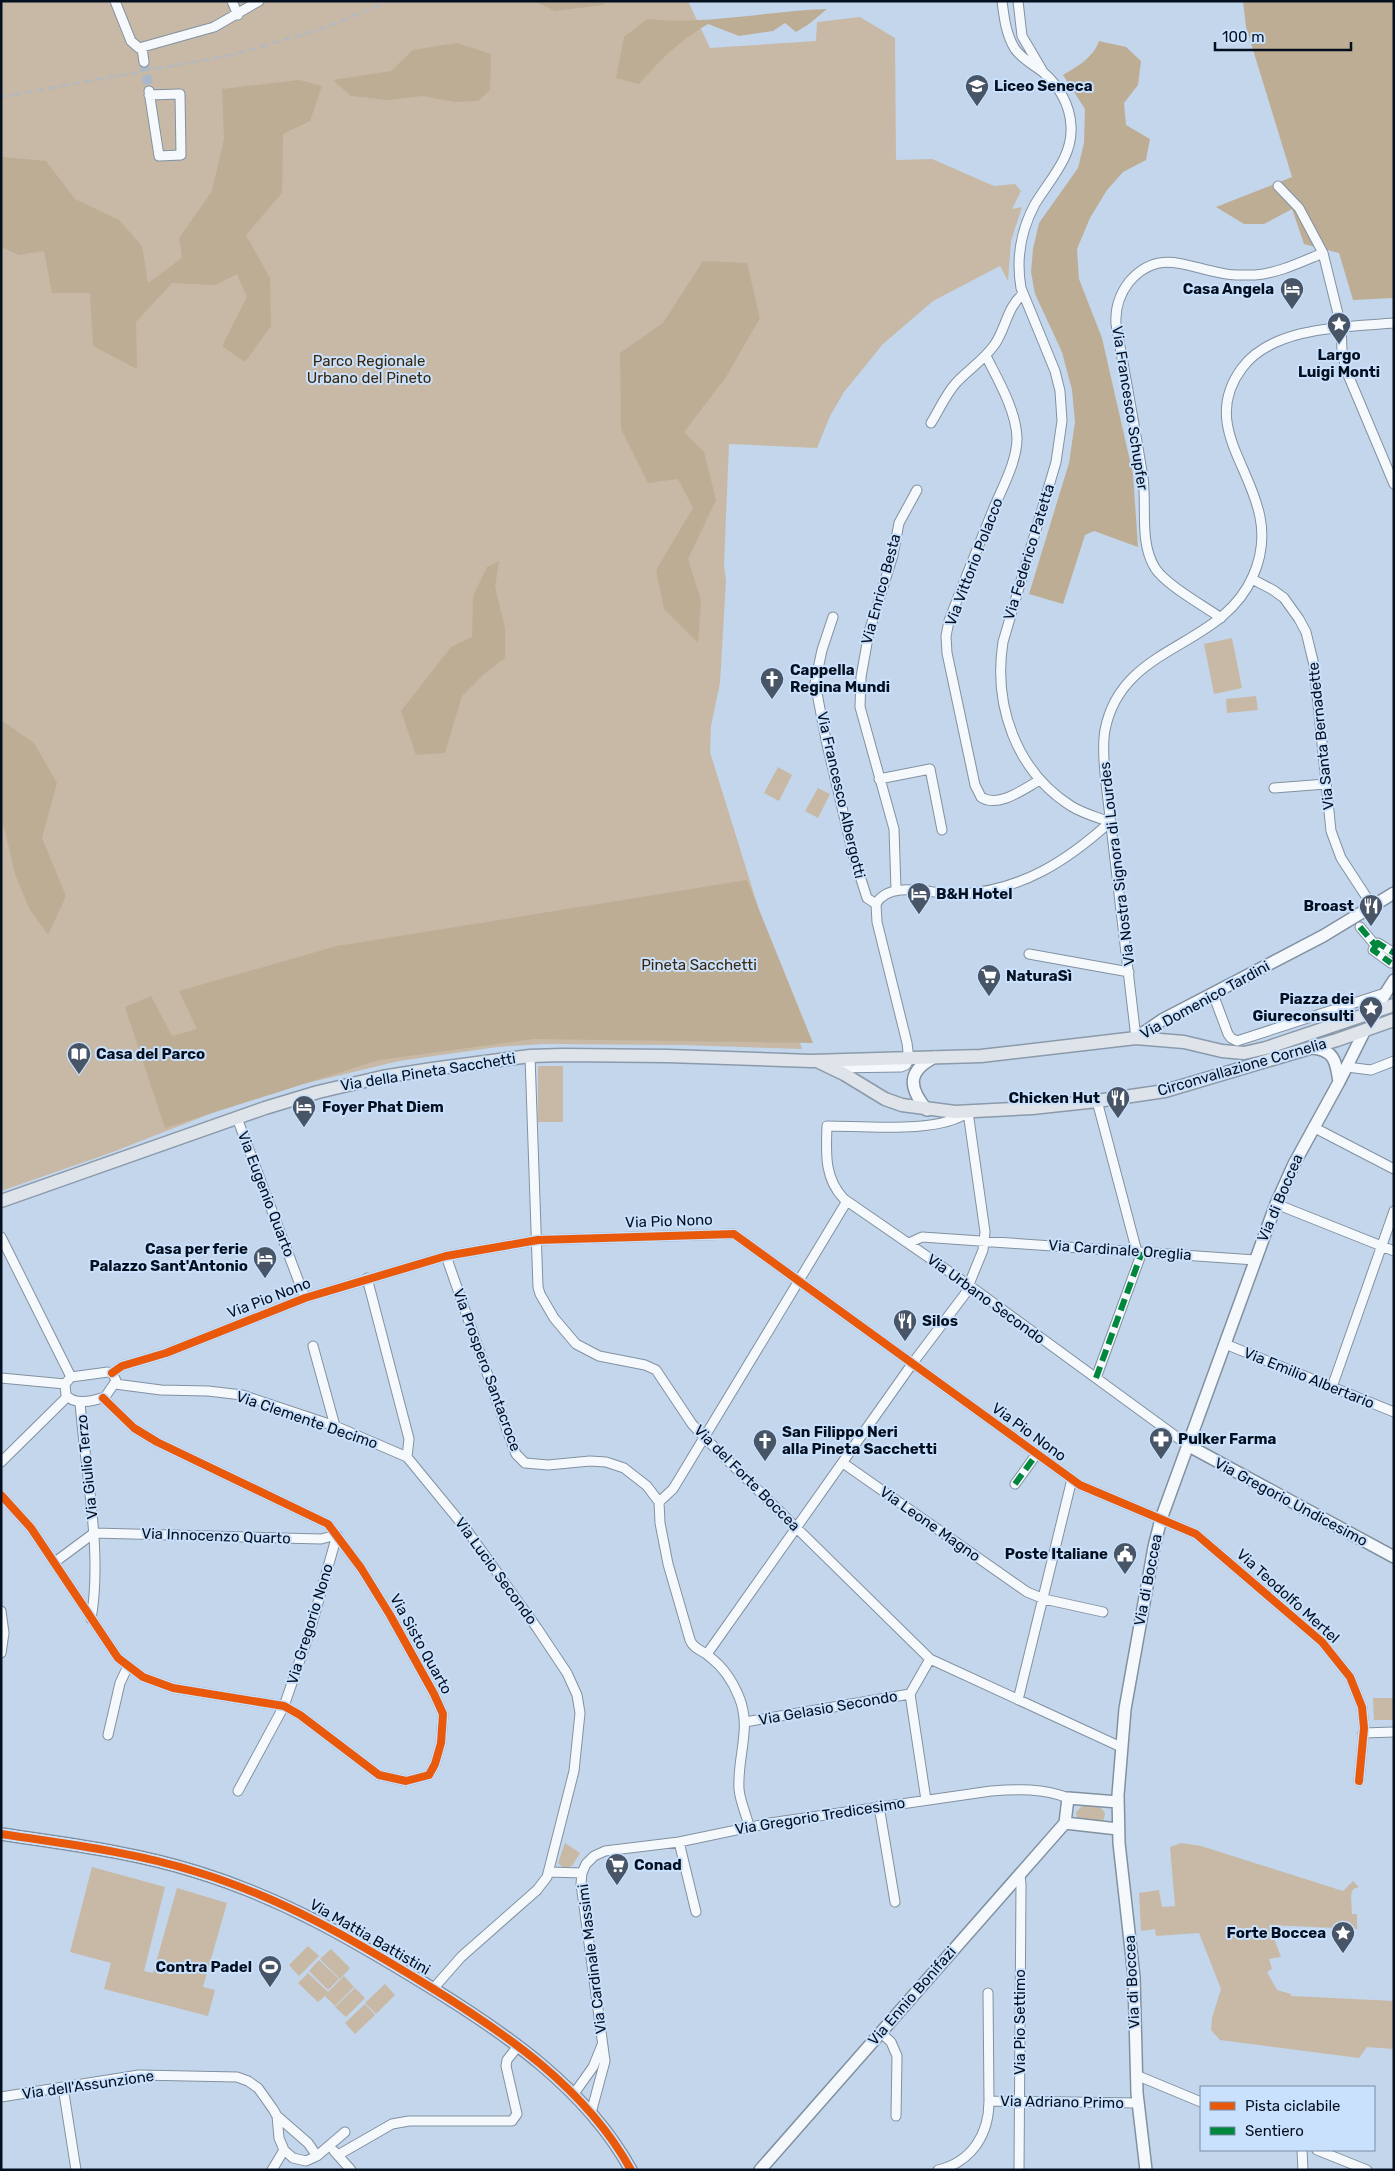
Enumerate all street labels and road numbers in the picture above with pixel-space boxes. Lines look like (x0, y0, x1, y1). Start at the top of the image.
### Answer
street label: Via Francesco Schupfer (1108, 325, 1152, 492)
street label: Via Federico Patetta (1000, 482, 1058, 622)
street label: Via Vittorio Polacco (941, 495, 1007, 629)
street label: Via Enrico Besta (858, 532, 904, 646)
street label: Via Santa Bernadette (1304, 661, 1338, 811)
street label: Via Francesco Albergotti (813, 710, 869, 880)
street label: Via Nostra Signora di Lourdes (1096, 761, 1138, 967)
street label: Via Domenico Tardini (1137, 957, 1273, 1043)
street label: Circonvallazione Cornelia (1155, 1034, 1329, 1100)
street label: Via della Pineta Sacchetti (339, 1049, 517, 1095)
street label: Via Eugenio Quarto (234, 1129, 298, 1259)
street label: Via di Boccea (1253, 1151, 1307, 1245)
street label: Via Pio Nono (625, 1210, 713, 1232)
street label: Via Cardinale Oreglia (1048, 1236, 1192, 1264)
street label: Via Urbano Secondo (924, 1250, 1048, 1348)
street label: Via Pio Nono (225, 1274, 313, 1322)
street label: Via Prospero Santacroce (449, 1286, 525, 1454)
street label: Via Emilio Albertario (1241, 1344, 1377, 1412)
street label: Via Clemente Decimo (234, 1387, 380, 1453)
street label: Via Pio Nono (988, 1399, 1070, 1465)
street label: Via Giulio Terzo (73, 1414, 101, 1520)
street label: Via del Forte Boccea (690, 1421, 804, 1535)
street label: Via Gregorio Undicesimo (1211, 1454, 1371, 1550)
street label: Via Leone Magno (876, 1483, 984, 1565)
street label: Via Lucio Secondo (451, 1514, 541, 1628)
street label: Via Innocenzo Quarto (141, 1524, 291, 1548)
street label: Via di Boccea (1130, 1532, 1166, 1628)
street label: Via Teodolfo Mertel (1233, 1545, 1343, 1647)
street label: Via Gregorio Nono (283, 1561, 337, 1687)
street label: Via Sisto Quarto (386, 1591, 456, 1697)
street label: Via Gelasio Secondo (757, 1687, 899, 1729)
street label: Via Gregorio Tredicesimo (734, 1794, 906, 1838)
street label: Via Cardinale Massimi (574, 1883, 610, 2035)
street label: Via Mattia Battistini (307, 1895, 433, 1979)
street label: Via di Boccea (1121, 1935, 1143, 2029)
street label: Via Ennio Bonifazi (864, 1943, 960, 2049)
street label: Via Pio Settimo (1011, 1969, 1029, 2075)
street label: Via dell'Assunzione (21, 2067, 155, 2103)
street label: Via Adriano Primo (1000, 2092, 1124, 2112)

